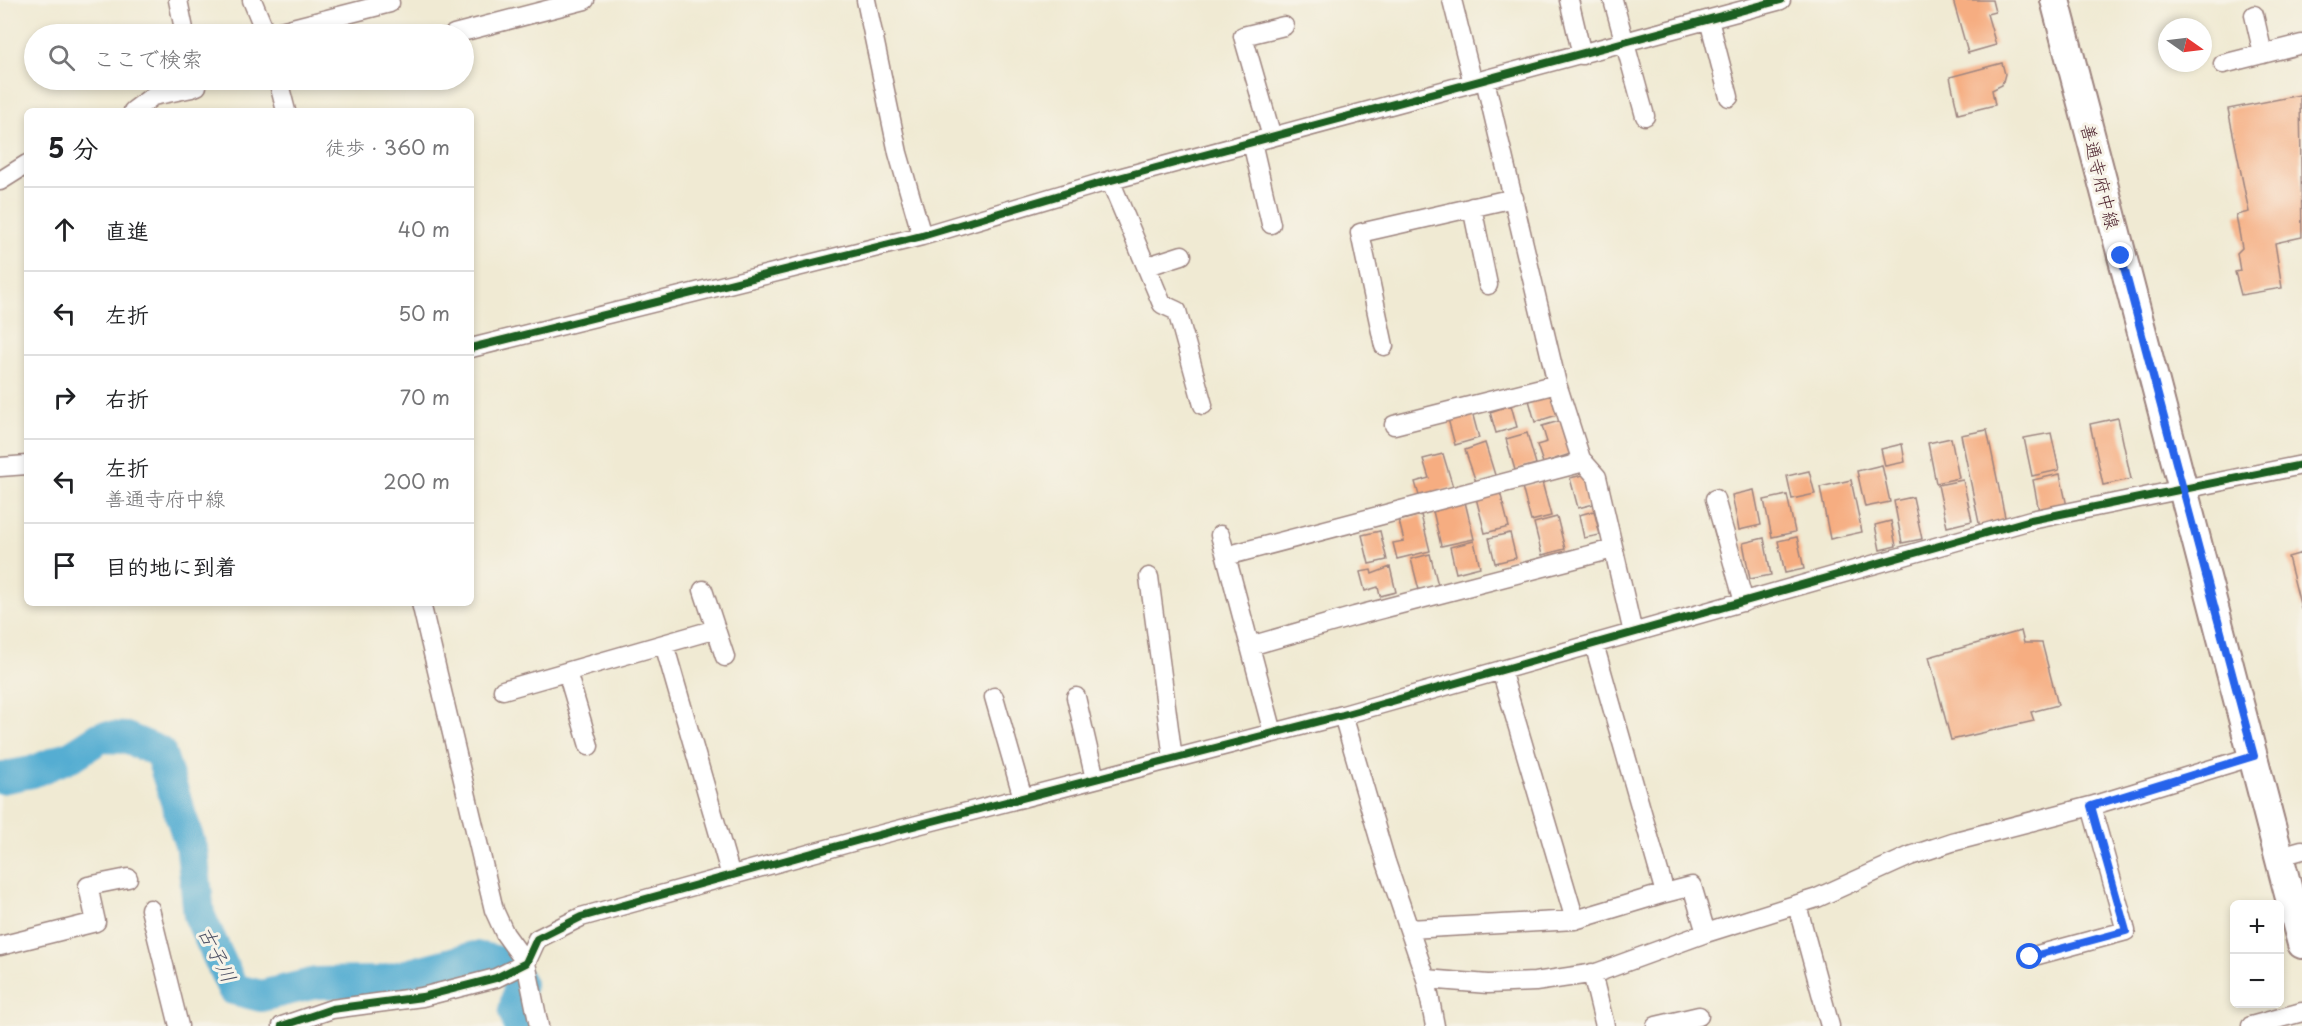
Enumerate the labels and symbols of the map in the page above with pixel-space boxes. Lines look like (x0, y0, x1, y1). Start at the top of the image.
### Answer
north arrow (2158, 18, 2212, 72)
street label: 善通寺府中線 (2075, 120, 2127, 232)
route end (2107, 242, 2133, 268)
water label: 古子川 (191, 920, 245, 988)
route start (2016, 943, 2042, 969)

